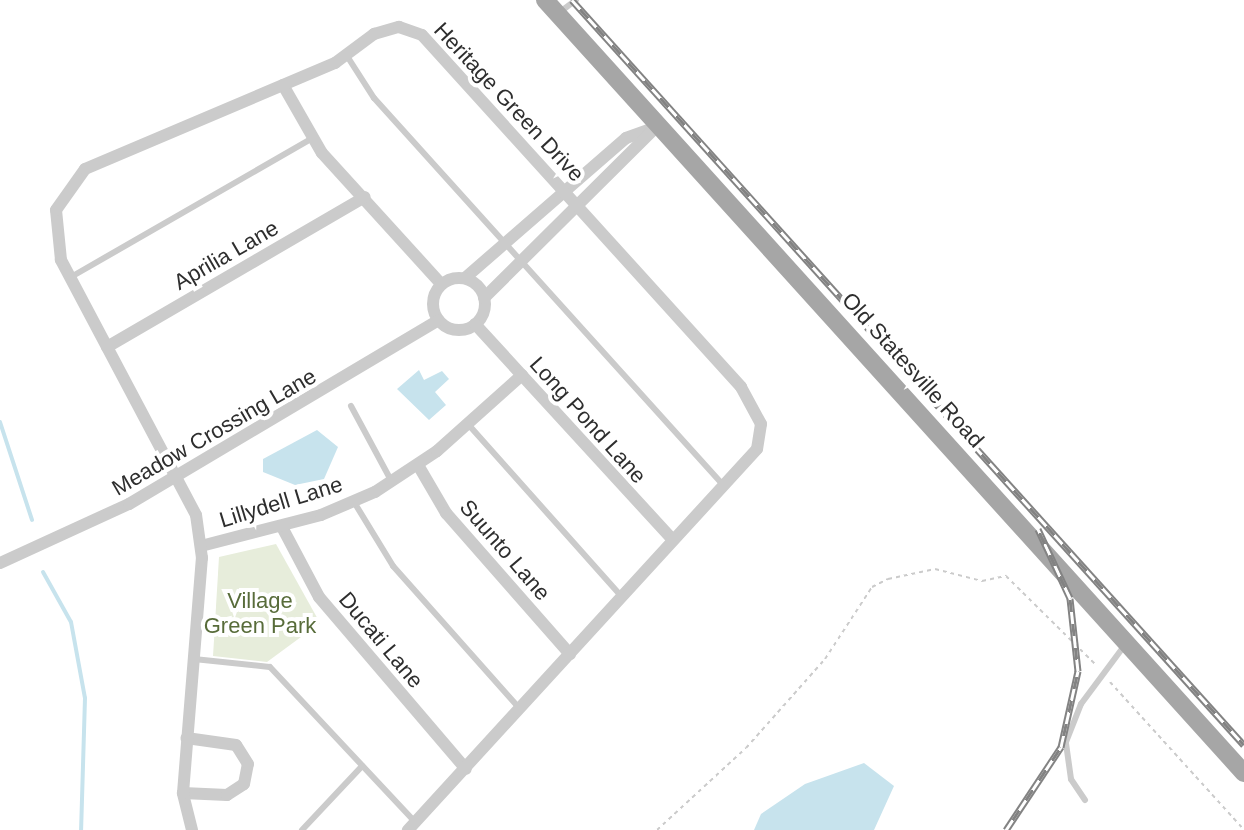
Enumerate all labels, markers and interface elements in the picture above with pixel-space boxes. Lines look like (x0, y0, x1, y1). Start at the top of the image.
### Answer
street label: Heritage Green Drive (428, 17, 590, 187)
street label: Aprilia Lane (169, 215, 283, 295)
street label: Old Statesville Road (837, 287, 989, 453)
street label: Long Pond Lane (524, 351, 652, 489)
street label: Meadow Crossing Lane (107, 363, 321, 501)
street label: Lillydell Lane (216, 471, 346, 533)
street label: Suunto Lane (454, 494, 556, 606)
park label: Village Green Park (204, 587, 316, 638)
street label: Ducati Lane (333, 587, 429, 693)

